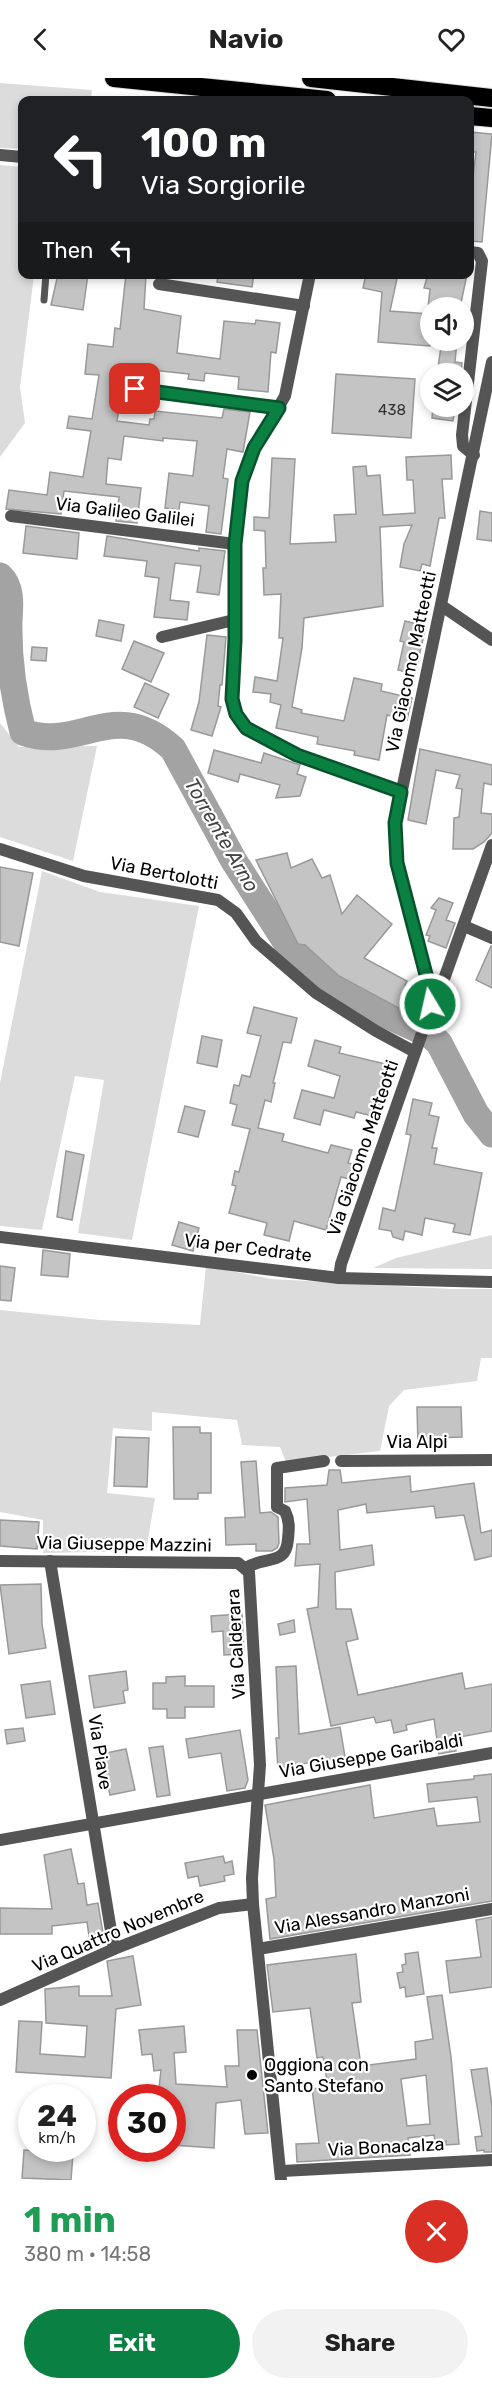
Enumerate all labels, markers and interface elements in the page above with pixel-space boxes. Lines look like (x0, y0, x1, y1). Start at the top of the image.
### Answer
icon: back (24, 23, 57, 56)
text: Navio (208, 23, 284, 55)
icon: heart (435, 23, 468, 56)
text: 100 m (141, 118, 266, 168)
icon: left (42, 120, 120, 198)
text: Via Sorgiorile (141, 169, 306, 201)
icon: left (105, 234, 138, 267)
text: Then (42, 237, 93, 264)
map controls (420, 297, 474, 417)
button: sound (420, 297, 474, 351)
pin (109, 363, 160, 414)
button: layers (420, 363, 474, 417)
icon: arrive (118, 372, 151, 405)
house number: 438 (378, 401, 406, 419)
street label: Via Galileo Galilei (54, 493, 196, 531)
street label: Via Giacomo Matteotti (381, 569, 441, 755)
water label: Torrente Arno (180, 774, 264, 896)
street label: Via Bertolotti (108, 852, 220, 894)
position arrow (398, 972, 462, 1036)
street label: Via Giacomo Matteotti (322, 1057, 404, 1239)
street label: Via per Cedrate (183, 1229, 313, 1267)
street label: Via Alpi (386, 1431, 448, 1453)
street label: Via Giuseppe Mazzini (36, 1531, 212, 1557)
street label: Via Calderara (222, 1588, 250, 1700)
street label: Via Piave (83, 1713, 117, 1791)
street label: Via Giuseppe Garibaldi (277, 1729, 465, 1783)
street label: Via Alessandro Manzoni (273, 1883, 471, 1939)
street label: Via Quattro Novembre (29, 1885, 207, 1977)
place label: Oggiona con Santo Stefano (264, 2054, 384, 2097)
marker: Oggiona con Santo Stefano (245, 2068, 259, 2082)
speed limit sign: 30 (108, 2084, 186, 2162)
text: 24 (37, 2098, 77, 2134)
text: km/h (38, 2129, 76, 2147)
street label: Via Bonacalza (327, 2133, 445, 2161)
text: 1 min (24, 2198, 116, 2241)
button: close (405, 2200, 468, 2263)
text: 380 m · 14:58 (24, 2242, 151, 2266)
button: Exit (24, 2309, 240, 2378)
button: Share (252, 2309, 468, 2378)

